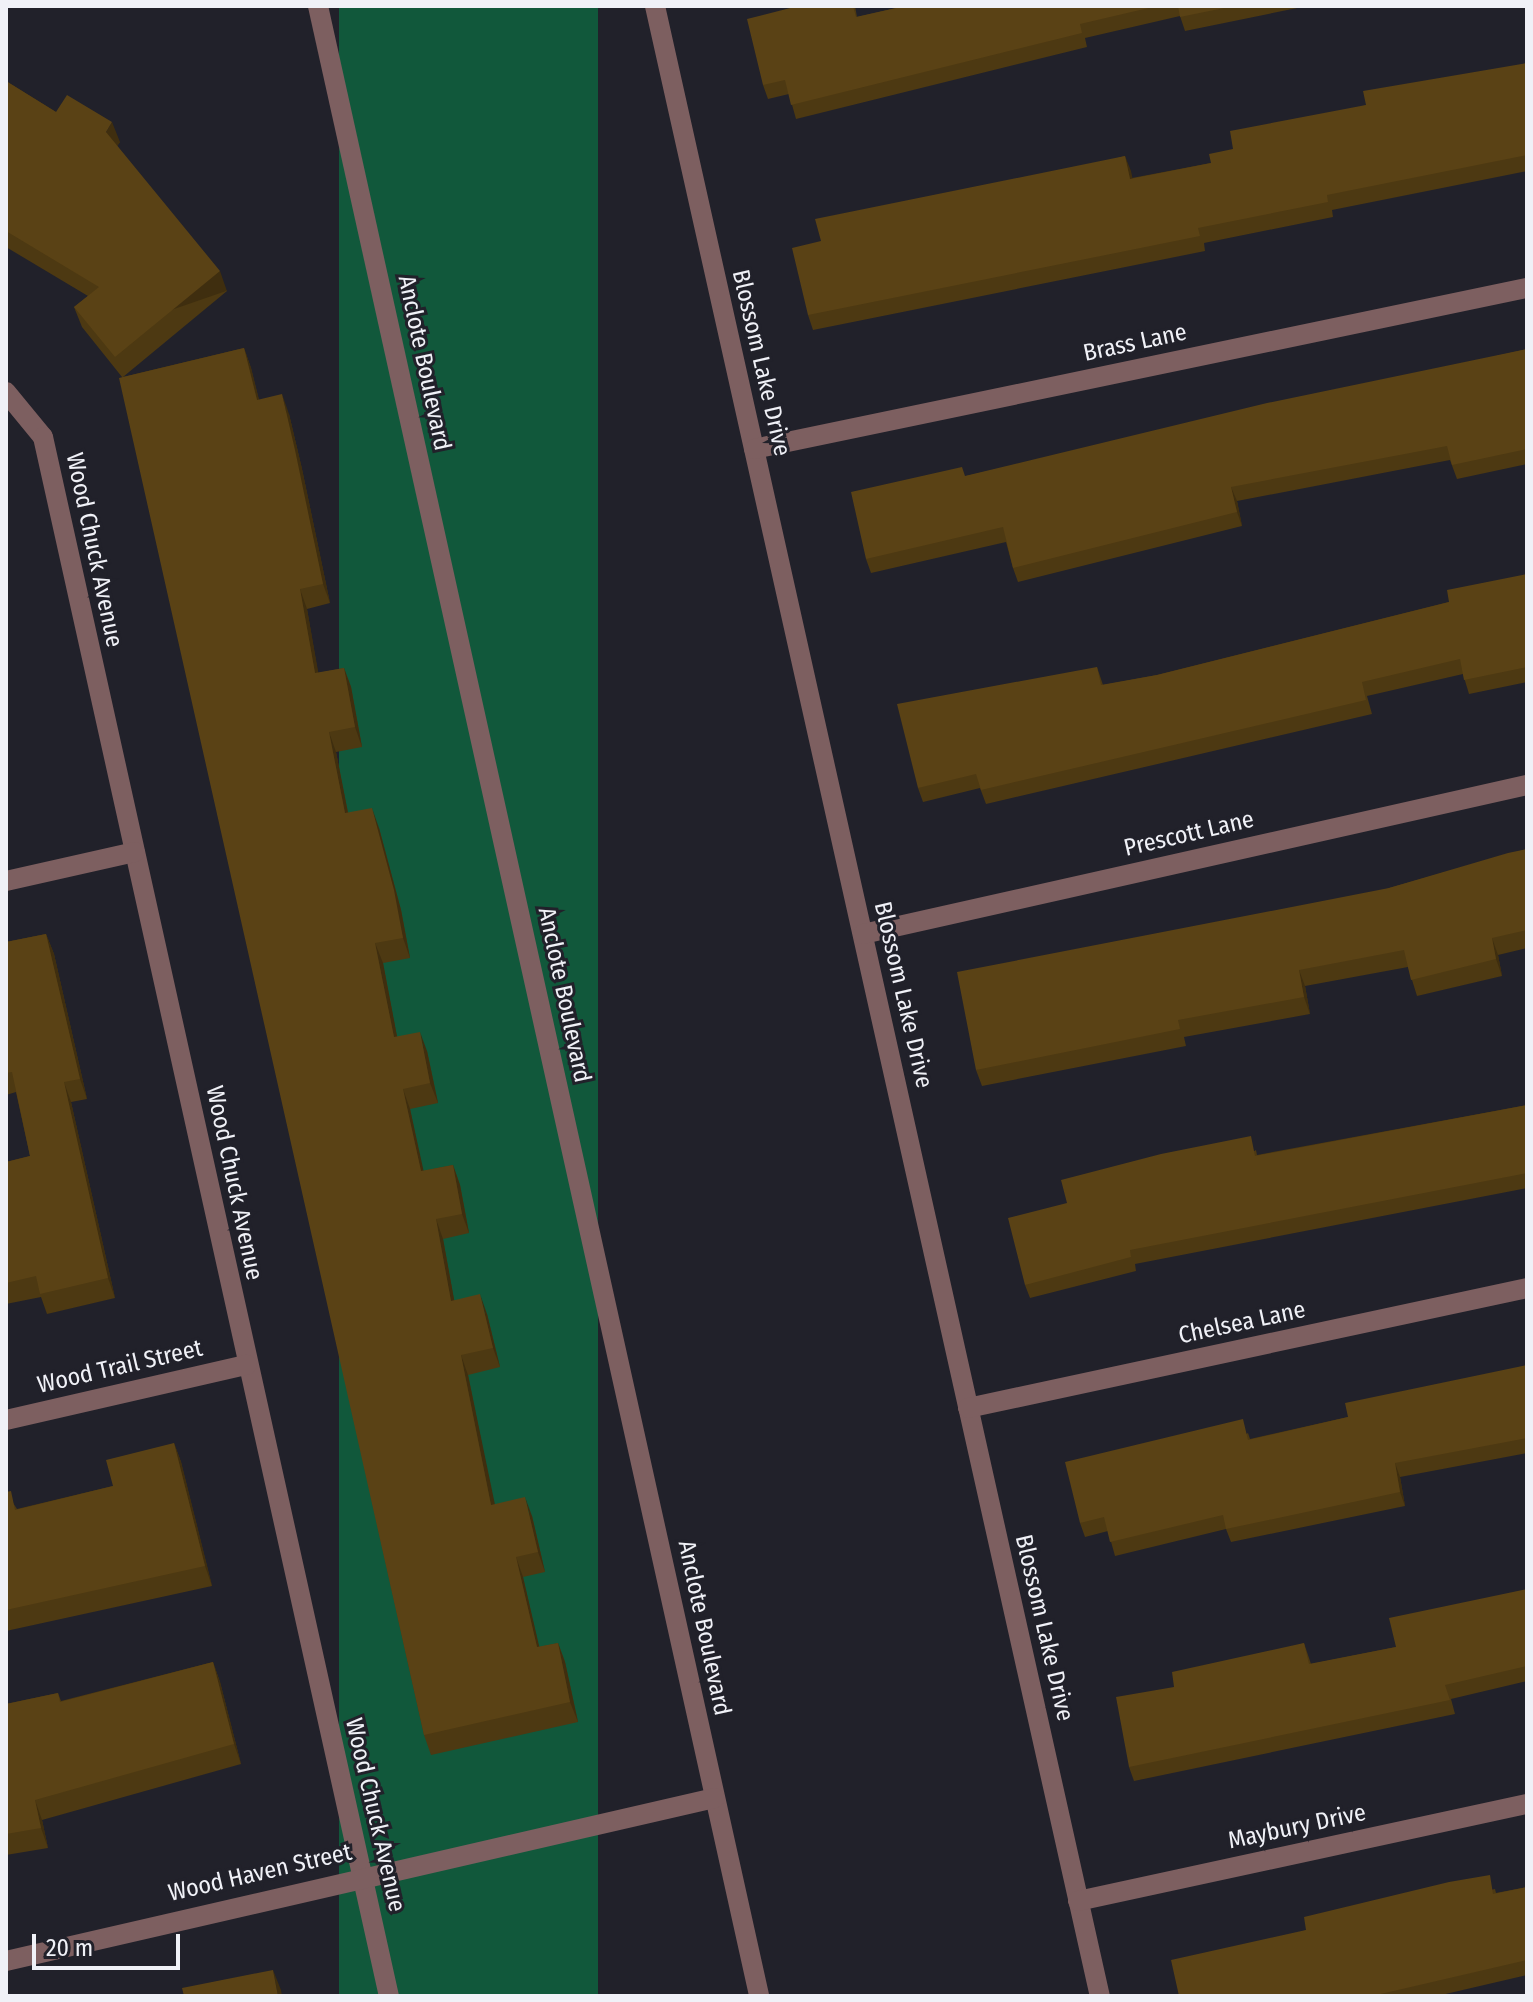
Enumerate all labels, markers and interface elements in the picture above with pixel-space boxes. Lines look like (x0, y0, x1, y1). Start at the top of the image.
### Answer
street label: Blossom Lake Drive (726, 267, 796, 459)
street label: Anclote Boulevard (391, 273, 457, 453)
street label: Brass Lane (1081, 318, 1189, 368)
street label: Wood Chuck Avenue (59, 450, 129, 650)
street label: Prescott Lane (1121, 805, 1257, 863)
street label: Blossom Lake Drive (868, 899, 938, 1091)
street label: Anclote Boulevard (531, 905, 597, 1085)
street label: Wood Chuck Avenue (199, 1083, 269, 1283)
street label: Chelsea Lane (1176, 1296, 1308, 1350)
street label: Wood Trail Street (35, 1334, 205, 1400)
street label: Blossom Lake Drive (1009, 1532, 1079, 1724)
street label: Anclote Boulevard (671, 1538, 737, 1718)
street label: Wood Chuck Avenue (339, 1715, 411, 1915)
street label: Maybury Drive (1226, 1798, 1368, 1856)
street label: Wood Haven Street (166, 1838, 354, 1908)
scale bar (36, 1918, 184, 1968)
text: 20 m (46, 1934, 93, 1962)

